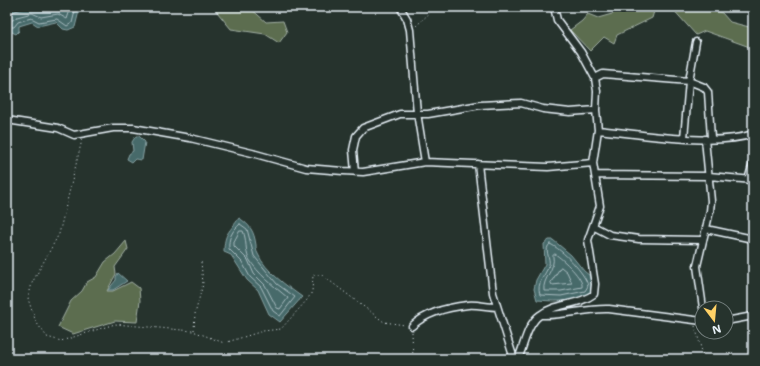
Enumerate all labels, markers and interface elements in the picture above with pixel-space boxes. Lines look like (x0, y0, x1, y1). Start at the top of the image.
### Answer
north arrow (694, 300, 734, 340)
text: N (710, 321, 723, 338)

